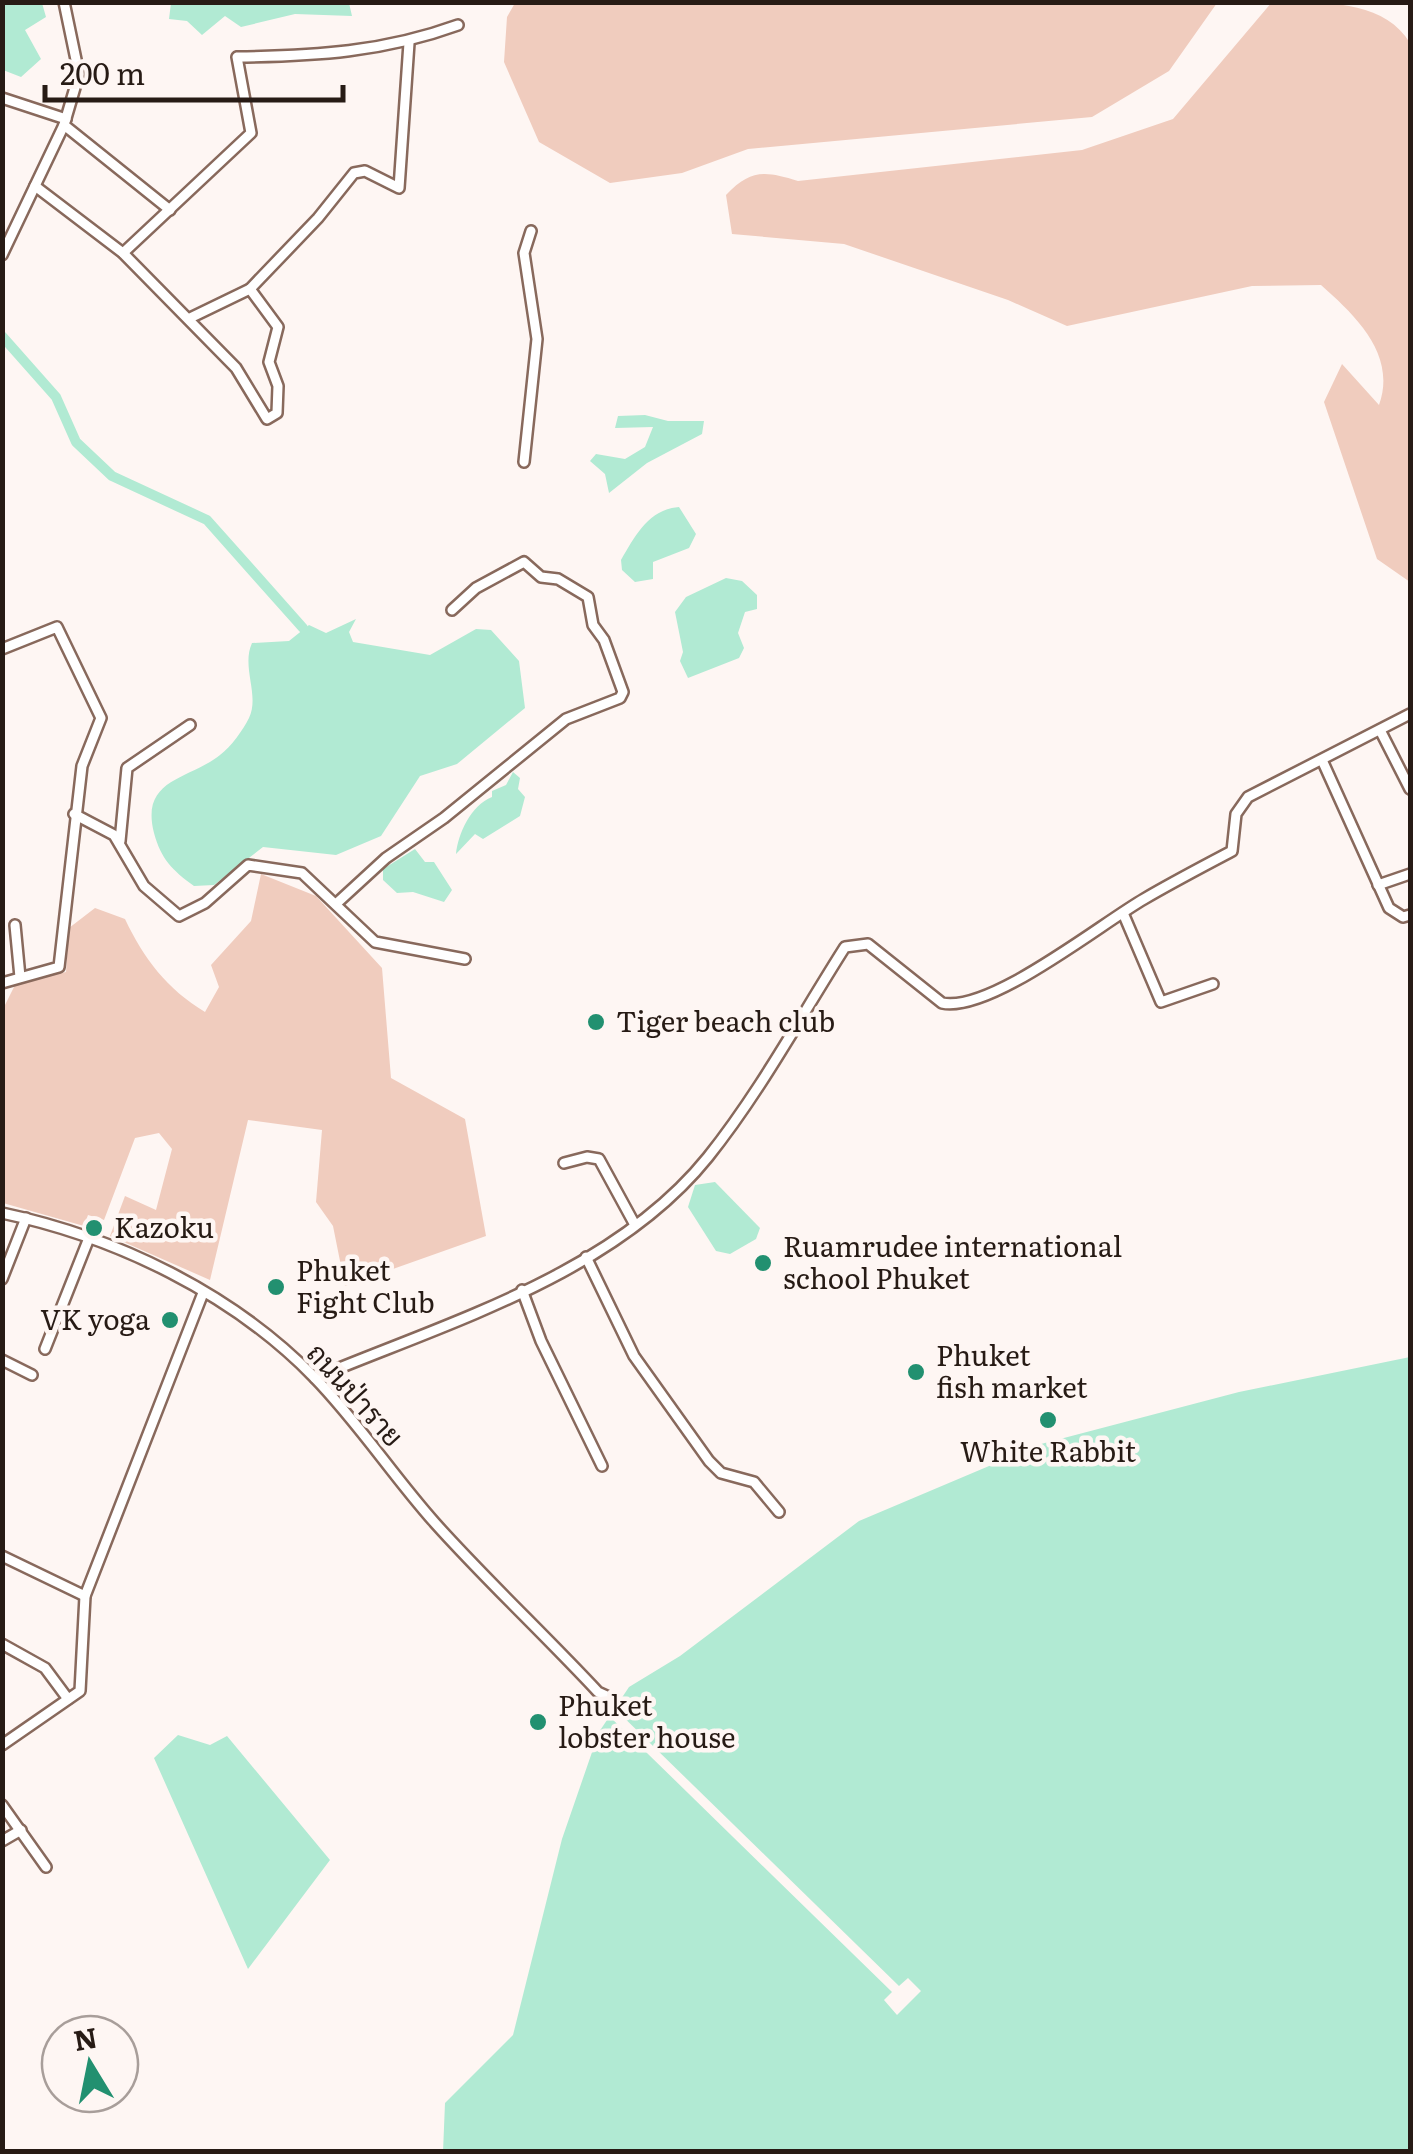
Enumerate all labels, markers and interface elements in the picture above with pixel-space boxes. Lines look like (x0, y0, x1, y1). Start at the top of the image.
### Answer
scale bar (45, 40, 342, 102)
text: 200 m (60, 50, 145, 94)
place label: Tiger beach club (616, 999, 835, 1041)
marker: Tiger beach club (585, 1011, 607, 1033)
place label: Kazoku (114, 1205, 214, 1247)
marker: Kazoku (83, 1217, 105, 1239)
place label: Ruamrudee international school Phuket (783, 1224, 1122, 1298)
place label: Phuket Fight Club (296, 1248, 435, 1322)
marker: Ruamrudee international school Phuket (752, 1252, 774, 1274)
marker: Phuket Fight Club (265, 1276, 287, 1298)
place label: VK yoga (40, 1297, 150, 1339)
marker: VK yoga (159, 1309, 181, 1331)
street label: ถนนป่าราย (298, 1332, 415, 1455)
place label: Phuket fish market (936, 1333, 1088, 1407)
marker: Phuket fish market (905, 1361, 927, 1383)
marker: White Rabbit (1037, 1409, 1059, 1431)
place label: White Rabbit (960, 1429, 1137, 1471)
place label: Phuket lobster house (558, 1683, 735, 1757)
marker: Phuket lobster house (527, 1711, 549, 1733)
north arrow (40, 2014, 140, 2114)
text: N (70, 2015, 101, 2060)

